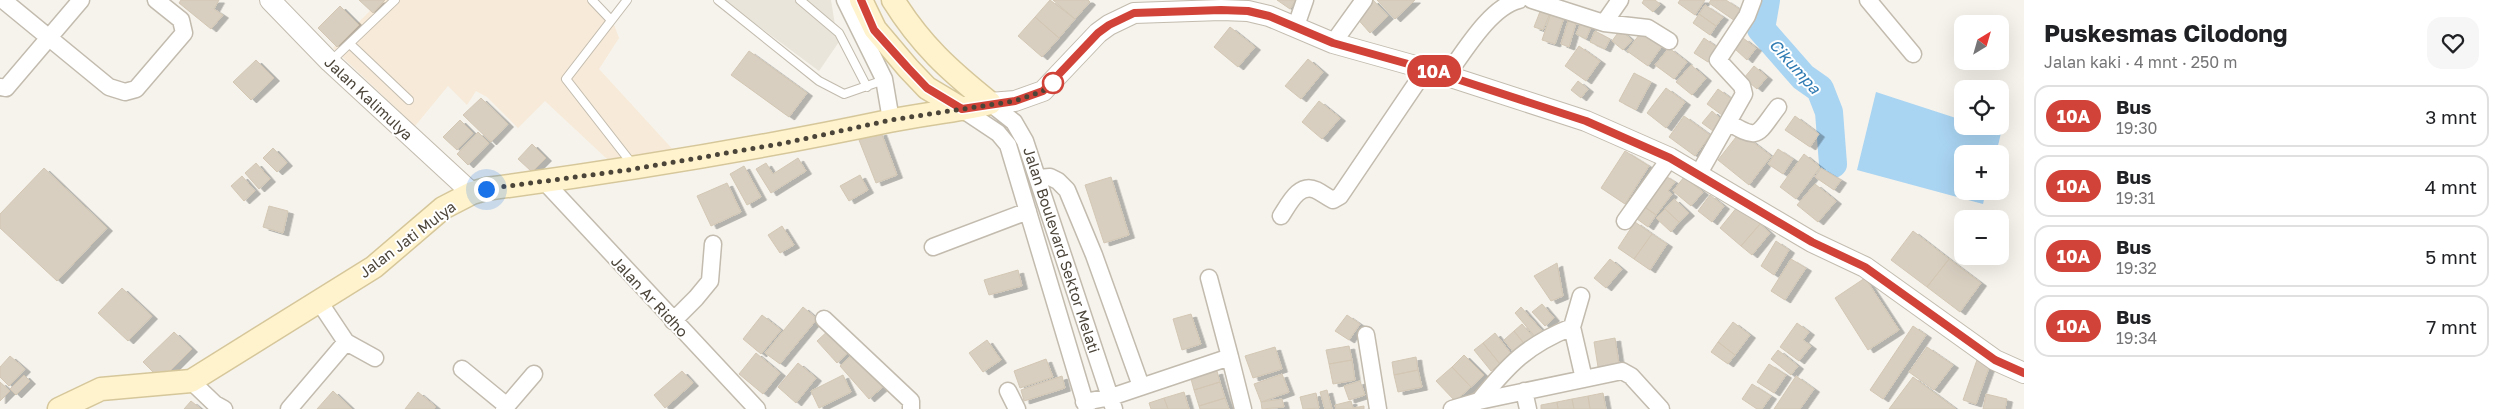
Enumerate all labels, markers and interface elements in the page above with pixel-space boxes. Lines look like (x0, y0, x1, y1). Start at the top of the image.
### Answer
north arrow (1954, 15, 2009, 70)
map controls (1954, 15, 2009, 265)
button: heart (2427, 17, 2479, 69)
text: Puskesmas Cilodong (2044, 18, 2288, 47)
water label: Cikumpa (1765, 34, 1825, 98)
text: Jalan kaki · 4 mnt · 250 m (2044, 52, 2237, 72)
street label: Jalan Kalimulya (321, 53, 417, 143)
line badge: 10A (1405, 55, 1463, 87)
text: 10A (1417, 60, 1451, 82)
unlabelled marker (1042, 72, 1064, 94)
button: locate (1954, 80, 2009, 135)
text: Bus (2116, 95, 2151, 118)
text: 10A (2057, 105, 2090, 127)
text: 3 mnt (2425, 105, 2477, 128)
text: 19:30 (2116, 118, 2158, 138)
street label: Jalan Boulevard Sektor Melati (1020, 145, 1104, 355)
button: + (1954, 145, 2009, 200)
text: Bus (2116, 165, 2151, 188)
text: 10A (2057, 175, 2090, 197)
text: 4 mnt (2425, 175, 2477, 198)
your location (474, 177, 499, 202)
text: 19:31 (2116, 188, 2155, 208)
street label: Jalan Jati Mulya (355, 197, 459, 281)
button: − (1954, 210, 2009, 265)
text: Bus (2116, 235, 2151, 258)
text: 10A (2057, 245, 2090, 267)
text: 5 mnt (2425, 245, 2477, 268)
street label: Jalan Ar Ridho (608, 252, 692, 340)
text: 19:32 (2116, 258, 2157, 278)
text: Bus (2116, 305, 2151, 328)
text: 10A (2057, 315, 2090, 337)
text: 7 mnt (2426, 315, 2477, 338)
text: 19:34 (2116, 328, 2157, 348)

